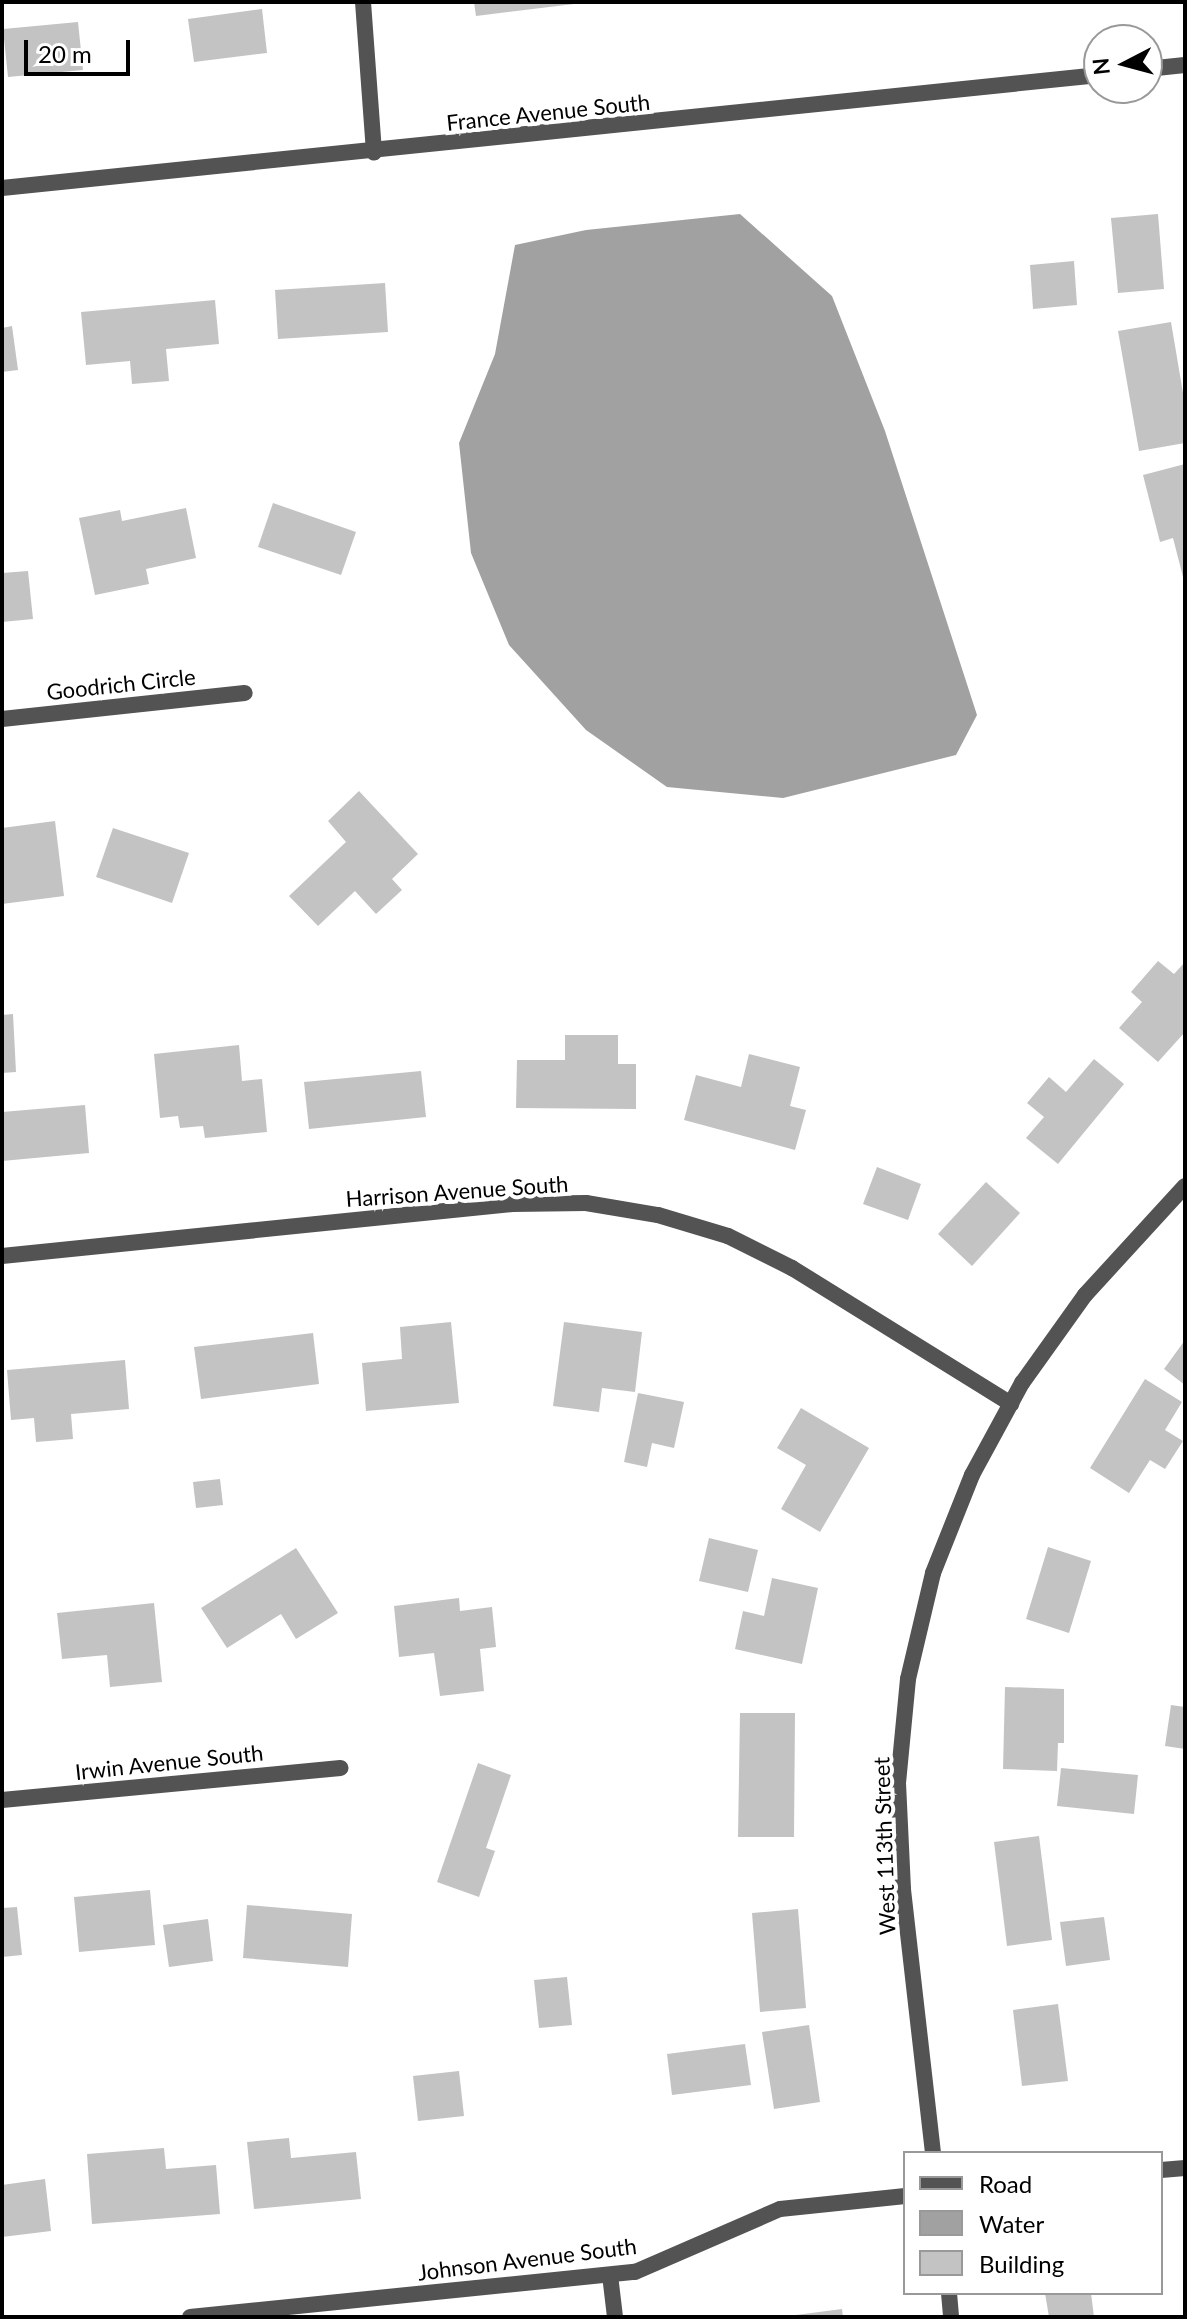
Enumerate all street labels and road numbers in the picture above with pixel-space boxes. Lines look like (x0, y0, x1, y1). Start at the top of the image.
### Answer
street label: France Avenue South (445, 88, 651, 136)
street label: Goodrich Circle (45, 663, 197, 705)
street label: Harrison Avenue South (344, 1170, 570, 1212)
street label: Irwin Avenue South (73, 1739, 265, 1785)
street label: West 113th Street (868, 1756, 900, 1936)
street label: Johnson Avenue South (416, 2232, 638, 2286)

